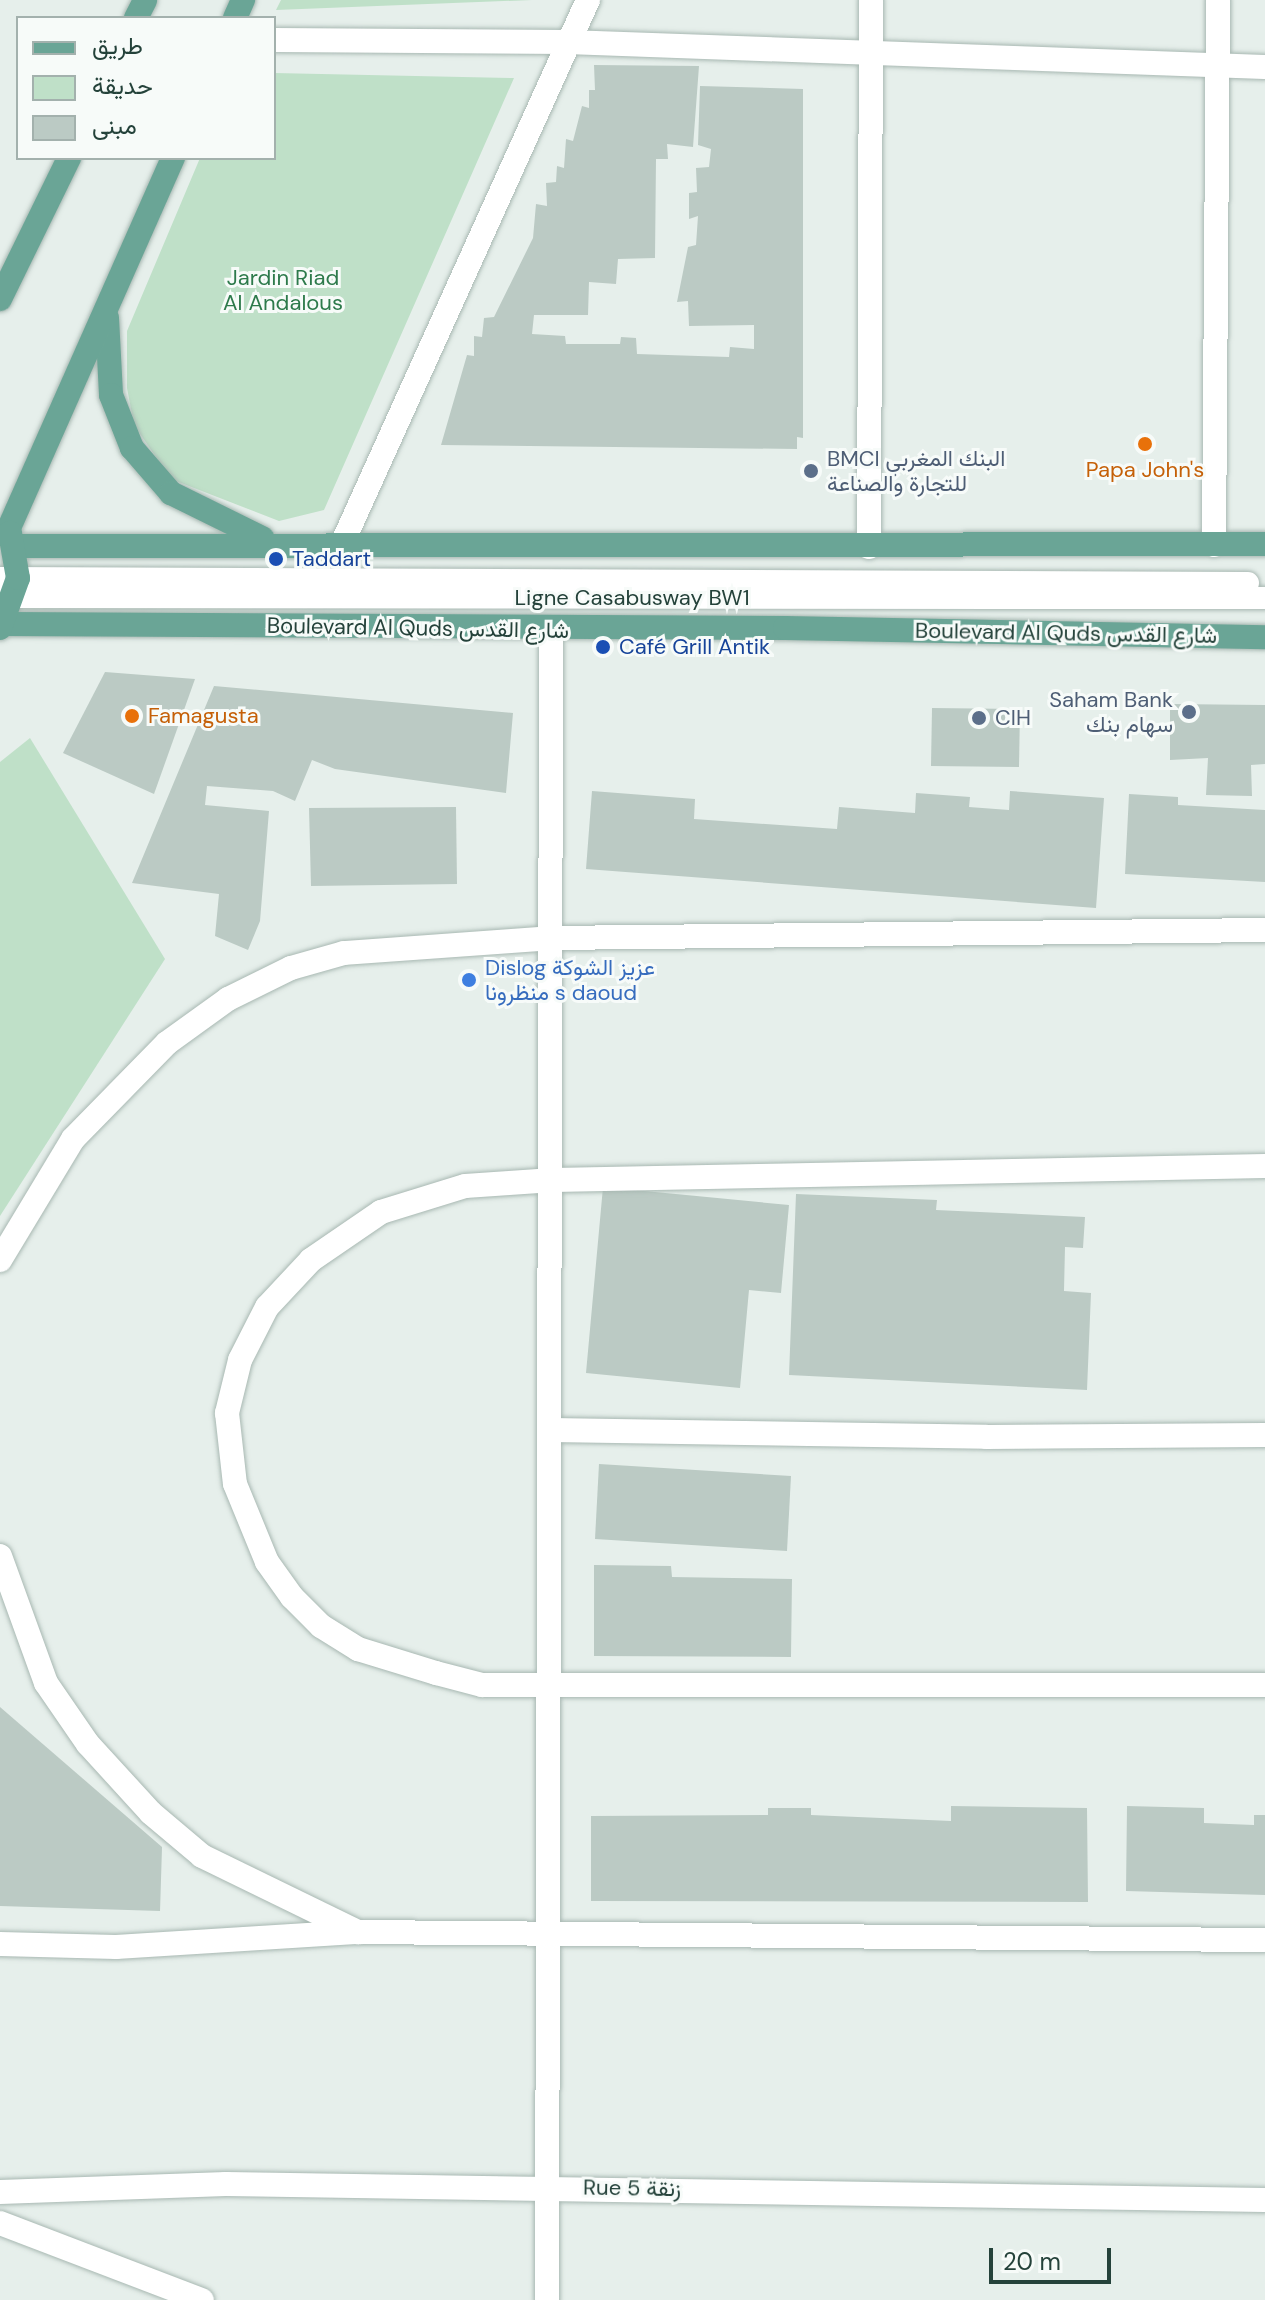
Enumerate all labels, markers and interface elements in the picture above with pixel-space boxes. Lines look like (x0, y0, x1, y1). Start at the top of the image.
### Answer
legend (16, 16, 276, 160)
text: طريق (92, 30, 143, 61)
text: حديقة (92, 70, 153, 101)
text: مبنى (92, 110, 137, 141)
park label: Jardin Riad Al Andalous (223, 264, 343, 316)
marker: Papa John's (1136, 435, 1154, 453)
place label: BMCI البنك المغربي للتجارة والصناعة (827, 445, 1005, 496)
place label: Papa John's (1086, 457, 1204, 483)
marker: BMCI البنك المغربي للتجارة والصناعة (802, 462, 820, 480)
place label: Taddart (292, 546, 371, 572)
marker: Taddart (267, 550, 285, 568)
street label: Ligne Casabusway BW1 (515, 585, 749, 611)
street label: Boulevard Al Quds شارع القدس (267, 612, 569, 644)
street label: Boulevard Al Quds شارع القدس (915, 617, 1217, 649)
place label: Café Grill Antik (619, 634, 770, 660)
marker: Café Grill Antik (594, 638, 612, 656)
place label: Saham Bank سهام بنك (1049, 686, 1173, 738)
place label: Famagusta (148, 703, 259, 729)
marker: Saham Bank سهام بنك (1180, 703, 1198, 721)
place label: CIH (995, 705, 1031, 731)
marker: Famagusta (123, 707, 141, 725)
marker: CIH (970, 709, 988, 727)
place label: Dislog عزيز الشوكة منظرونا s daoud (485, 954, 655, 1006)
marker: Dislog عزيز الشوكة منظرونا s daoud (460, 971, 478, 989)
street label: Rue 5 زنقة (583, 2174, 681, 2202)
scale bar (993, 2232, 1115, 2282)
text: 20 m (1003, 2246, 1061, 2277)

